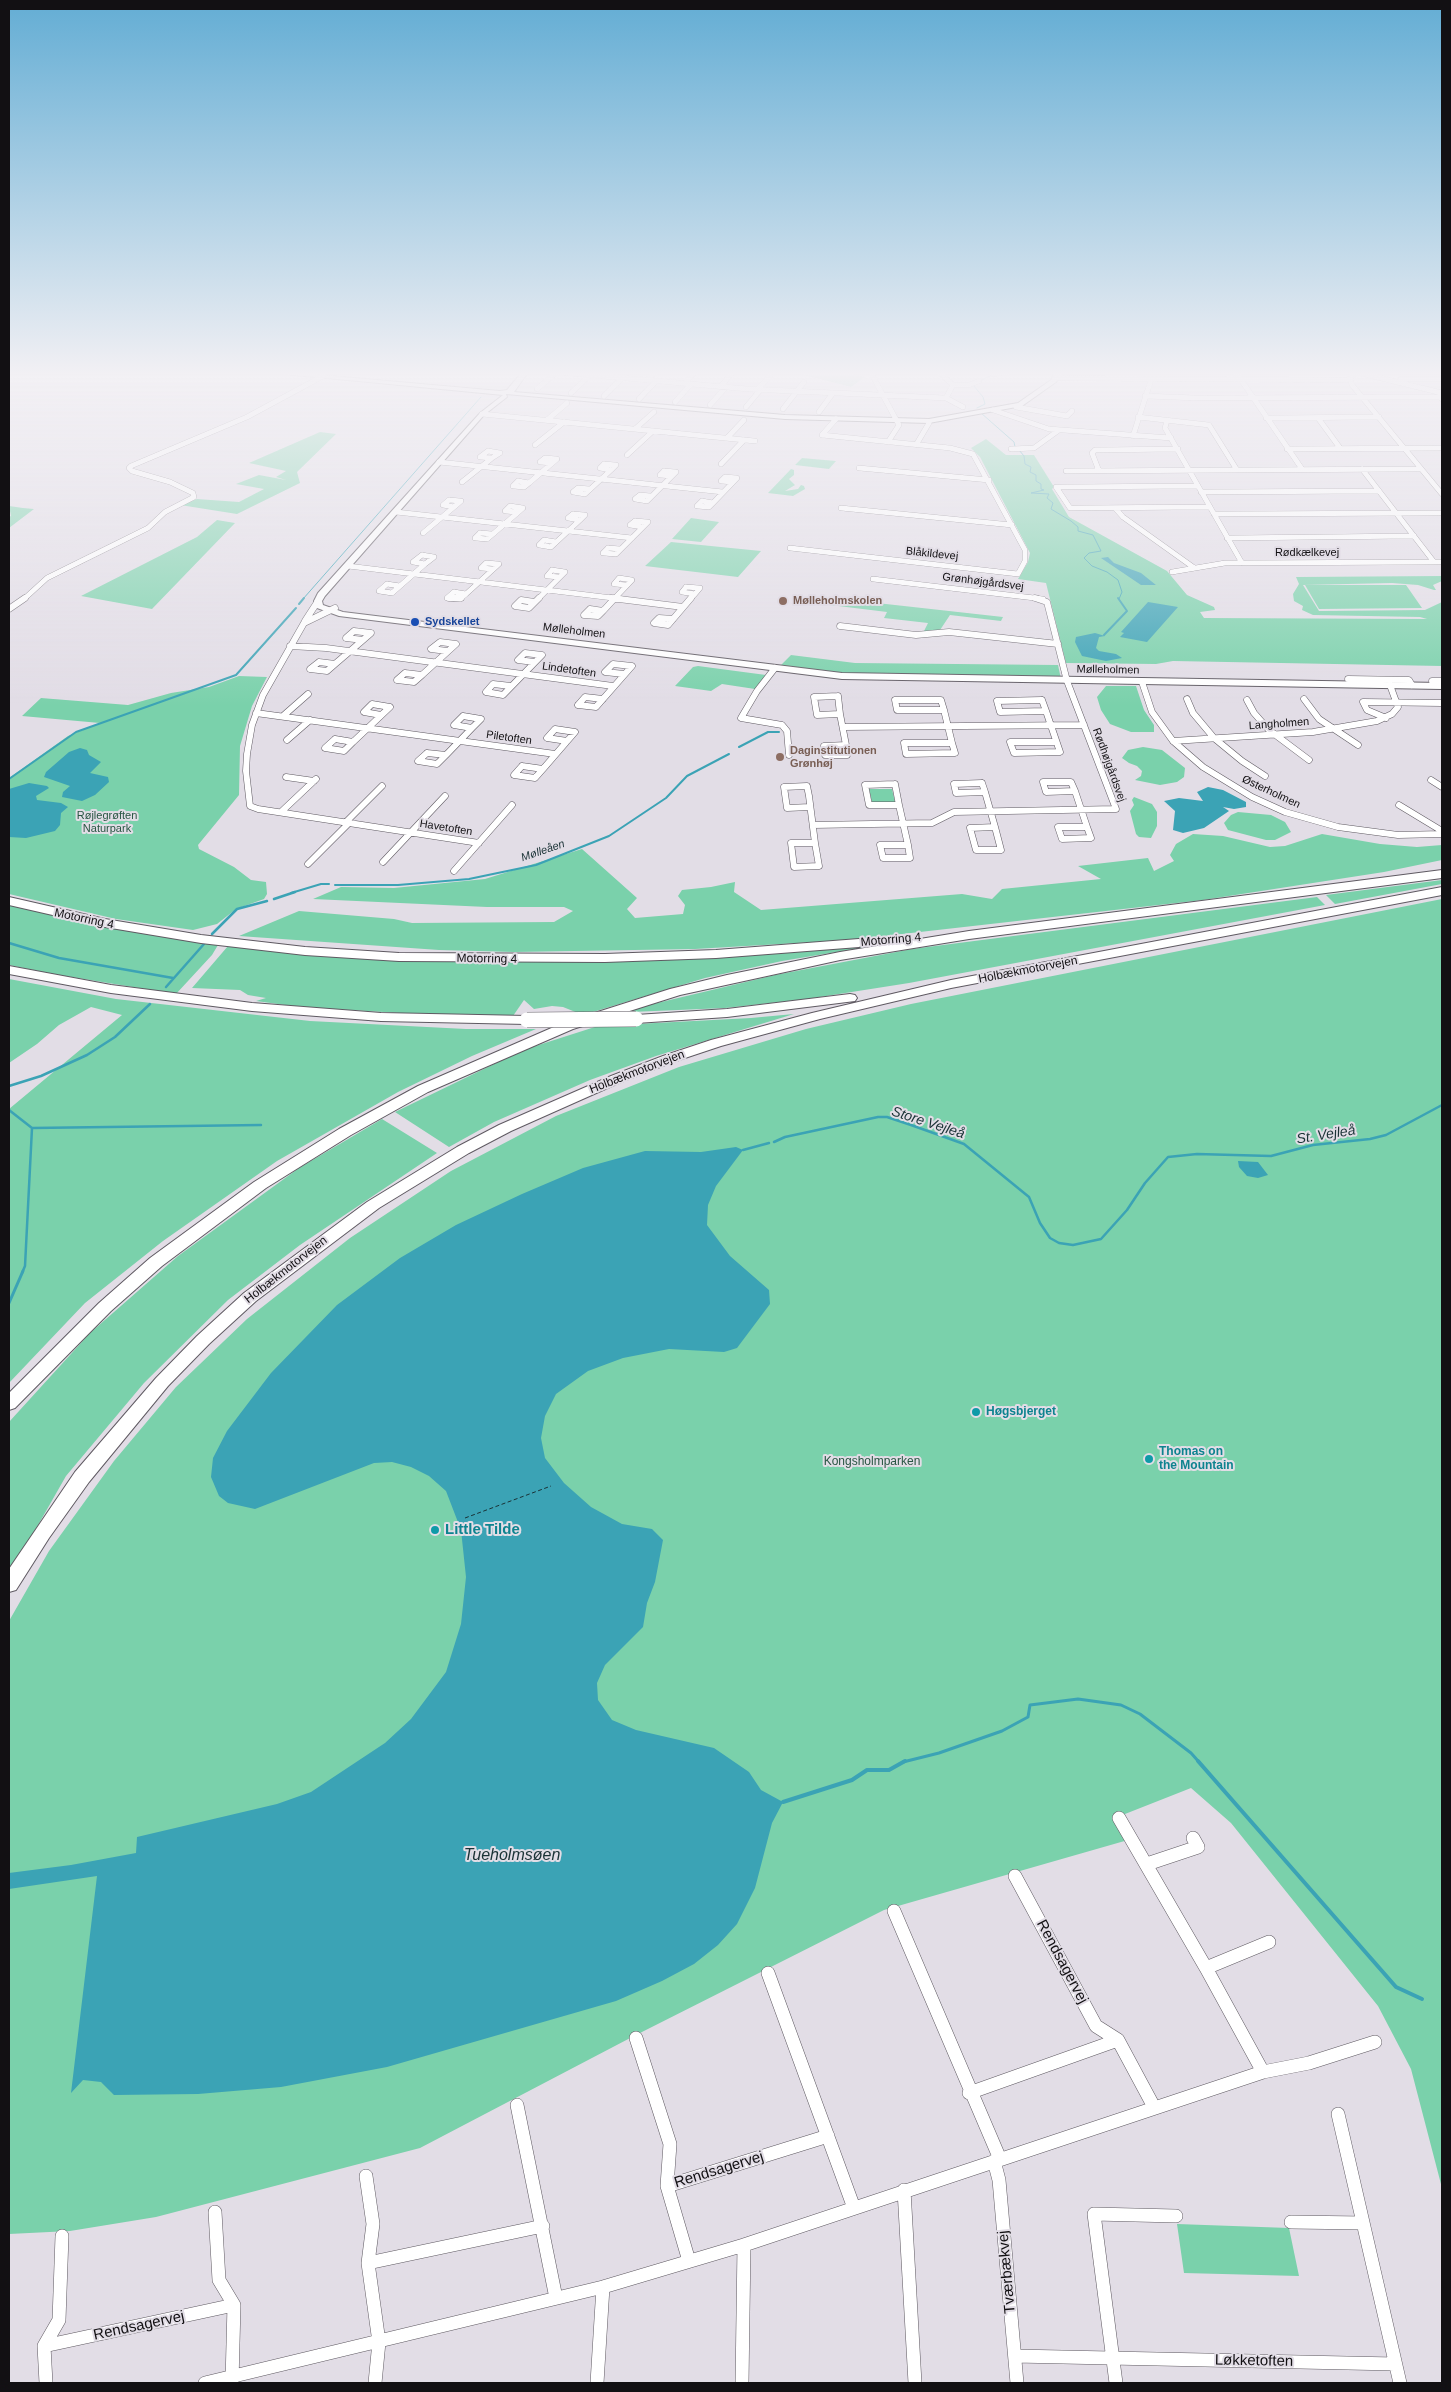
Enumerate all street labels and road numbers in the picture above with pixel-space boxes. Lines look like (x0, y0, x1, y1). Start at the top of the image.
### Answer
street label: Blåkildevej (905, 545, 959, 563)
street label: Rødkælkevej (1275, 546, 1339, 560)
street label: Grønhøjgårdsvej (942, 570, 1024, 594)
street label: Mølleholmen (542, 621, 606, 641)
street label: Lindetoften (541, 660, 597, 680)
street label: Mølleholmen (1076, 663, 1140, 677)
street label: Langholmen (1248, 715, 1310, 733)
street label: Rødhøjgårdsvej (1090, 726, 1128, 804)
street label: Piletoften (485, 728, 533, 748)
street label: Østerholmen (1240, 773, 1302, 811)
street label: Havetoften (419, 817, 473, 839)
street label: Motorring 4 (53, 906, 115, 932)
street label: Motorring 4 (860, 930, 922, 950)
street label: Motorring 4 (457, 951, 517, 967)
street label: Holbækmotorvejen (977, 953, 1079, 987)
street label: Holbækmotorvejen (587, 1047, 687, 1097)
street label: Holbækmotorvejen (242, 1233, 330, 1307)
street label: Rendsagervej (1032, 1917, 1092, 2007)
street label: Rendsagervej (672, 2148, 766, 2192)
street label: Tværbækvej (994, 2230, 1020, 2314)
street label: Rendsagervej (92, 2308, 186, 2344)
street label: Løkketoften (1215, 2351, 1293, 2371)

